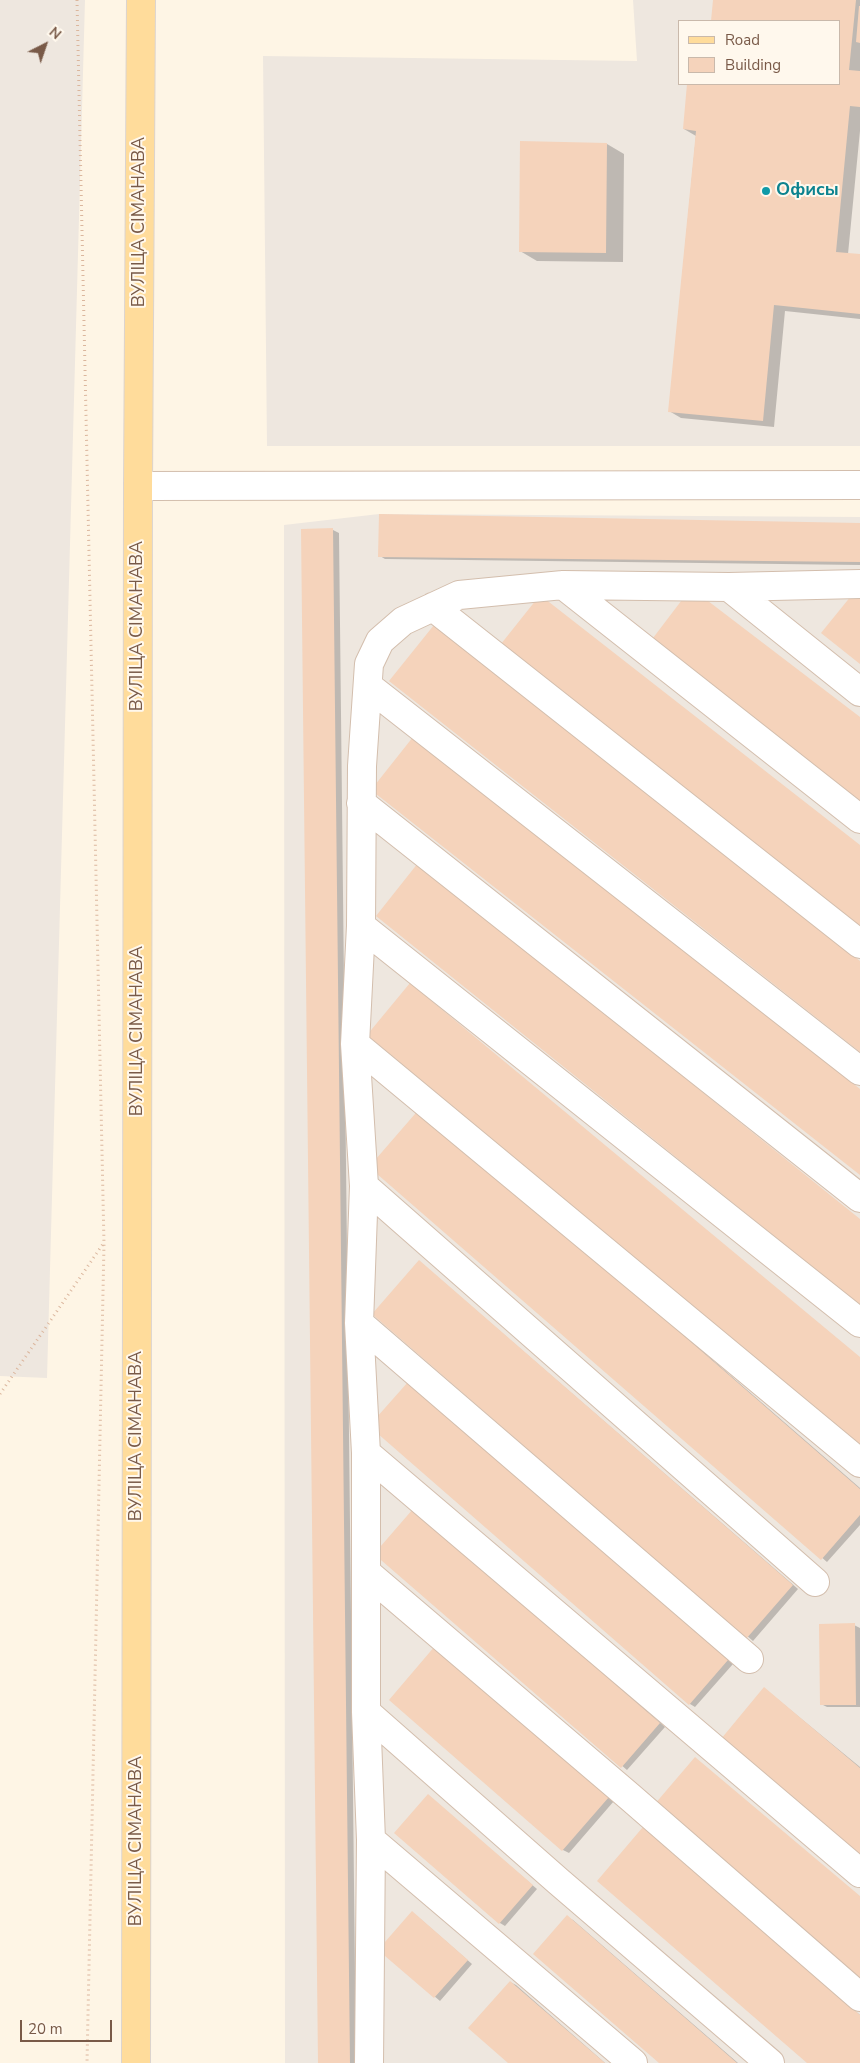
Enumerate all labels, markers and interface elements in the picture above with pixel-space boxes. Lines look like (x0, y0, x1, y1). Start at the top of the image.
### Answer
north arrow (20, 20, 70, 70)
legend (678, 20, 840, 85)
text: N (45, 23, 65, 44)
text: Road (725, 30, 760, 50)
text: Building (725, 55, 781, 75)
street label: ВУЛІЦА СІМАНАВА (129, 137, 151, 307)
place label: Офисы (776, 180, 839, 202)
marker: Офисы (760, 185, 772, 197)
street label: ВУЛІЦА СІМАНАВА (127, 541, 149, 711)
street label: ВУЛІЦА СІМАНАВА (127, 946, 149, 1116)
street label: ВУЛІЦА СІМАНАВА (126, 1351, 148, 1521)
street label: ВУЛІЦА СІМАНАВА (126, 1756, 148, 1926)
scale bar (22, 2010, 115, 2042)
text: 20 m (28, 2019, 63, 2039)

